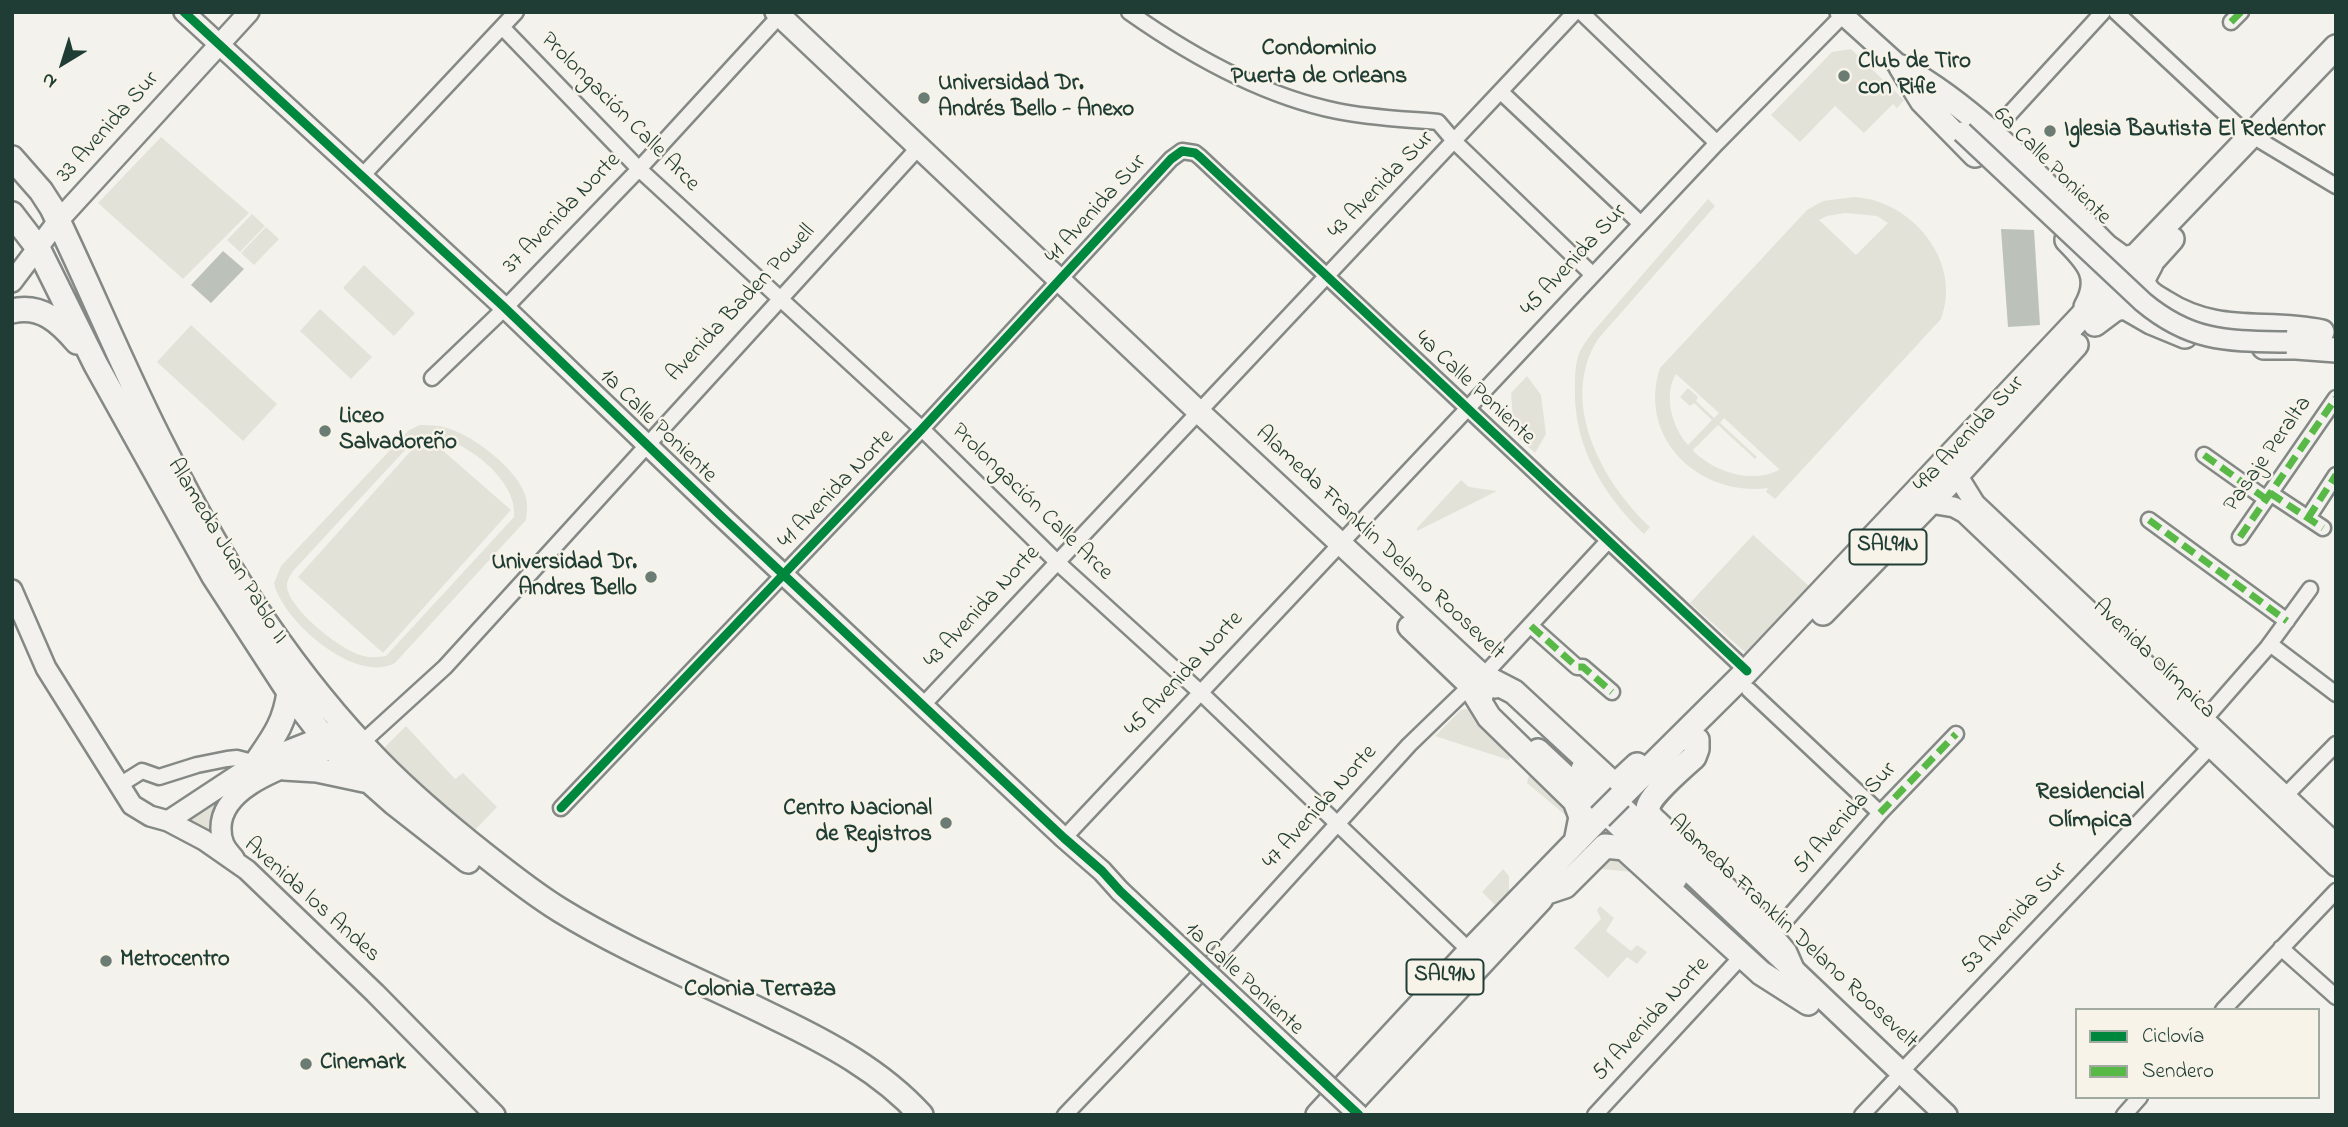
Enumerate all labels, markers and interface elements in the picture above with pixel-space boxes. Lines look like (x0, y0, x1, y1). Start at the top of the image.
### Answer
street label: Prolongación Calle Arce (533, 27, 705, 199)
north arrow (28, 28, 98, 98)
district label: Condominio Puerta de Orleans (1231, 36, 1407, 92)
place label: Club de Tiro con Rifle (1858, 49, 1971, 103)
text: N (36, 65, 63, 95)
street label: 33 Avenida Sur (52, 67, 166, 189)
marker: Club de Tiro con Rifle (1836, 68, 1852, 84)
place label: Universidad Dr. Andrés Bello - Anexo (938, 71, 1134, 125)
marker: Universidad Dr. Andrés Bello - Anexo (916, 90, 932, 106)
street label: 6a Calle Poniente (1986, 102, 2116, 232)
place label: Iglesia Bautista El Redentor (2064, 117, 2325, 145)
marker: Iglesia Bautista El Redentor (2042, 123, 2058, 139)
street label: 43 Avenida Sur (1323, 126, 1441, 246)
street label: 37 Avenida Norte (498, 148, 628, 280)
street label: 41 Avenida Sur (1041, 149, 1153, 271)
street label: 45 Avenida Sur (1516, 199, 1634, 323)
street label: Avenida Baden Powell (662, 219, 822, 389)
street label: 4a Calle Poniente (1408, 326, 1540, 452)
street label: 1a Calle Poniente (592, 364, 722, 490)
street label: 49a Avenida Sur (1909, 371, 2031, 499)
street label: Pasaje Peralta (2219, 392, 2319, 518)
place label: Liceo Salvadoreño (339, 404, 457, 458)
street label: Prolongación Calle Arce (944, 419, 1118, 587)
street label: Alameda Franklin Delano Roosevelt (1248, 421, 1510, 667)
marker: Liceo Salvadoreño (317, 423, 333, 439)
street label: 41 Avenida Norte (773, 424, 901, 556)
street label: Alameda Juan Pablo II (160, 454, 292, 650)
road number: SAL91N (1850, 530, 1926, 564)
street label: 43 Avenida Norte (919, 541, 1047, 675)
place label: Universidad Dr. Andres Bello (491, 550, 637, 604)
marker: Universidad Dr. Andres Bello (643, 569, 659, 585)
street label: Avenida Olímpica (2086, 594, 2220, 726)
street label: 45 Avenida Norte (1120, 606, 1250, 744)
street label: 47 Avenida Norte (1258, 740, 1384, 876)
street label: 51 Avenida Sur (1788, 757, 1904, 881)
district label: Residencial Olímpica (2036, 780, 2144, 836)
place label: Centro Nacional de Registros (783, 796, 932, 850)
street label: Alameda Franklin Delano Roosevelt (1661, 810, 1923, 1056)
marker: Centro Nacional de Registros (938, 815, 954, 831)
street label: Avenida los Andes (237, 832, 385, 970)
street label: 53 Avenida Sur (1956, 857, 2074, 981)
street label: 1a Calle Poniente (1178, 918, 1308, 1042)
place label: Metrocentro (120, 947, 230, 975)
street label: 51 Avenida Norte (1588, 952, 1716, 1088)
marker: Metrocentro (98, 953, 114, 969)
road number: SAL91N (1406, 960, 1484, 995)
district label: Colonia Terraza (684, 977, 836, 1005)
legend (2075, 1008, 2320, 1099)
text: Ciclovía (2142, 1022, 2204, 1052)
place label: Cinemark (320, 1050, 406, 1078)
marker: Cinemark (298, 1056, 314, 1072)
text: Sendero (2142, 1057, 2214, 1087)

